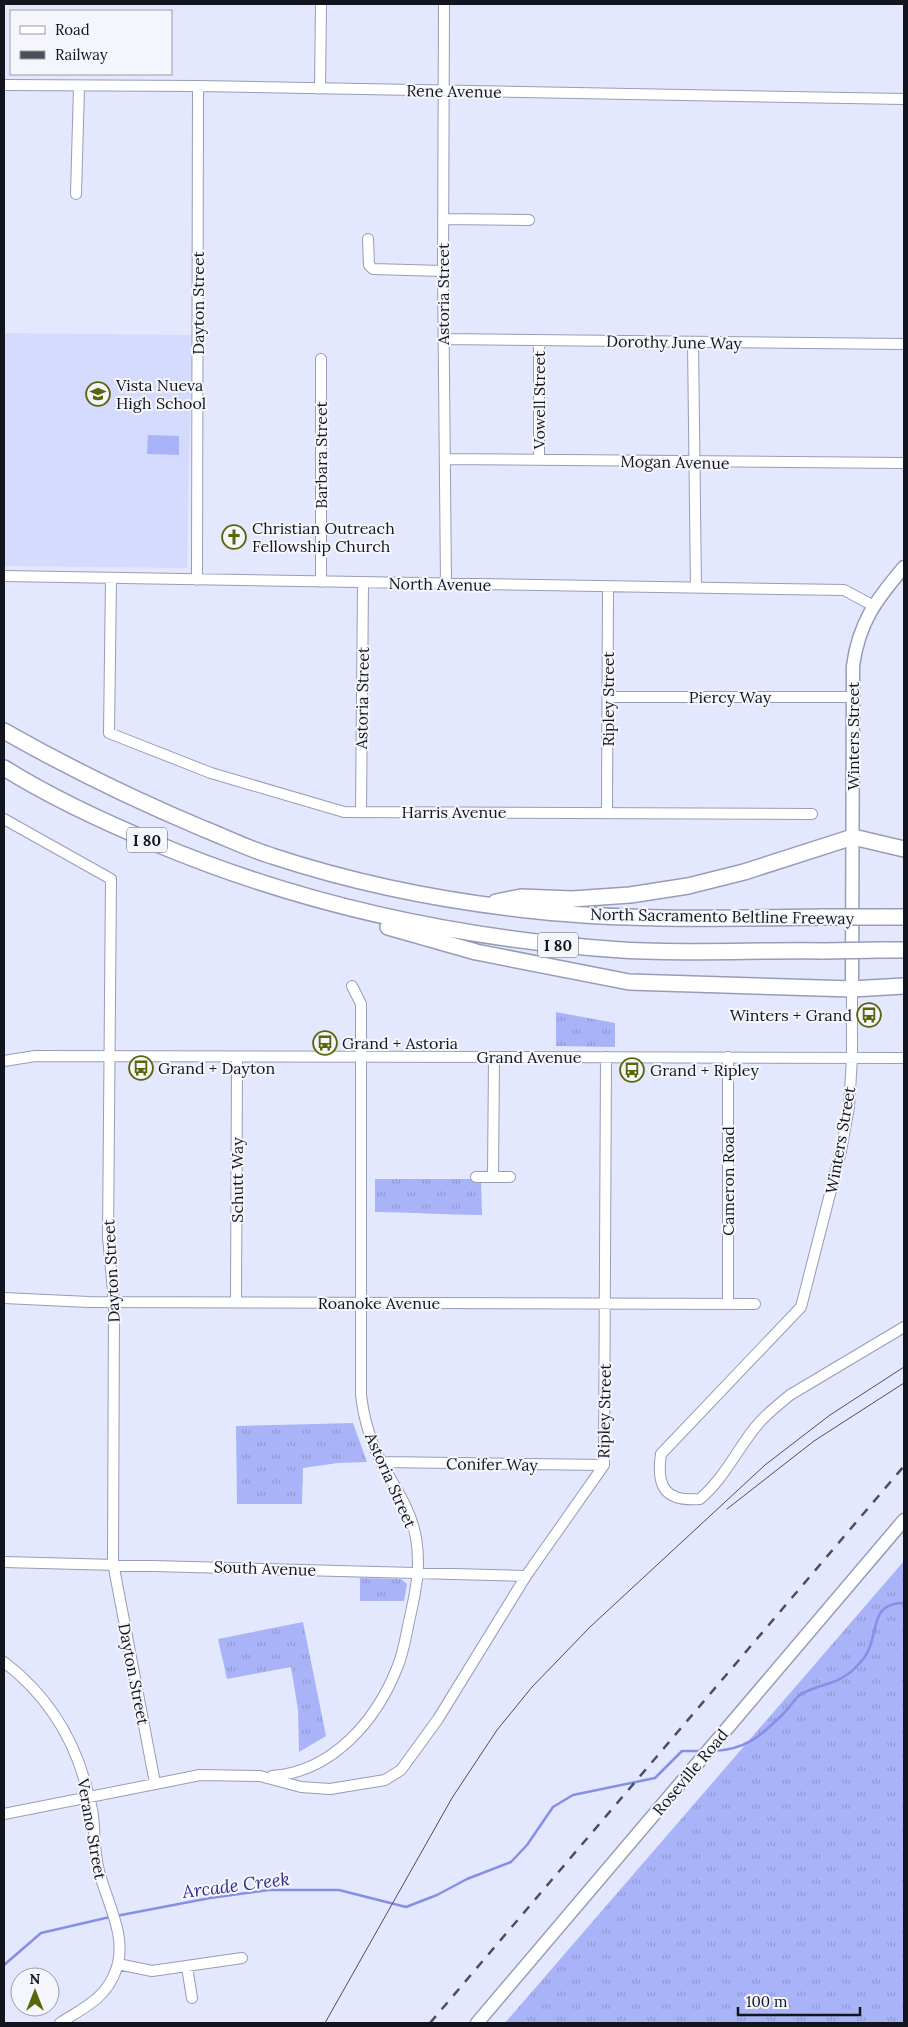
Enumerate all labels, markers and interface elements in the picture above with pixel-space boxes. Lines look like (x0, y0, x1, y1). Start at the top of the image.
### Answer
legend (10, 10, 172, 75)
text: Road (55, 20, 90, 39)
text: Railway (55, 45, 108, 64)
street label: Rene Avenue (406, 80, 502, 102)
street label: Astoria Street (433, 242, 453, 346)
street label: Dayton Street (188, 251, 208, 355)
street label: Dorothy June Way (606, 331, 743, 353)
street label: Vowell Street (529, 350, 549, 450)
place label: Vista Nueva High School (115, 375, 206, 413)
school or university icon: Vista Nueva High School (85, 381, 111, 407)
street label: Barbara Street (311, 401, 331, 509)
street label: Mogan Avenue (620, 451, 730, 473)
place label: Christian Outreach Fellowship Church (252, 518, 395, 556)
church icon: Christian Outreach Fellowship Church (221, 524, 247, 550)
street label: North Avenue (388, 573, 492, 595)
street label: Astoria Street (351, 646, 373, 750)
street label: Ripley Street (598, 651, 618, 747)
street label: Winters Street (843, 681, 863, 790)
street label: Piercy Way (689, 687, 772, 707)
street label: Harris Avenue (402, 802, 507, 822)
road number: I 80 (127, 828, 167, 852)
street label: North Sacramento Beltline Freeway (590, 904, 855, 928)
road number: I 80 (538, 932, 578, 958)
bus stop icon: Winters + Grand (856, 1002, 882, 1028)
place label: Winters + Grand (730, 1005, 852, 1025)
bus stop icon: Grand + Astoria (312, 1030, 338, 1056)
place label: Grand + Astoria (342, 1033, 458, 1053)
street label: Grand Avenue (476, 1047, 582, 1067)
bus stop icon: Grand + Dayton (128, 1055, 154, 1081)
bus stop icon: Grand + Ripley (619, 1057, 645, 1083)
place label: Grand + Dayton (158, 1058, 275, 1078)
place label: Grand + Ripley (650, 1060, 759, 1080)
street label: Winters Street (821, 1084, 859, 1195)
street label: Cameron Road (718, 1126, 738, 1236)
street label: Schutt Way (227, 1137, 247, 1223)
street label: Dayton Street (98, 1218, 124, 1323)
street label: Roanoke Avenue (318, 1293, 440, 1313)
street label: Ripley Street (593, 1362, 615, 1459)
street label: Astoria Street (361, 1428, 421, 1531)
street label: Conifer Way (446, 1453, 539, 1475)
street label: South Avenue (214, 1556, 317, 1580)
street label: Dayton Street (114, 1621, 154, 1727)
street label: Roseville Road (648, 1724, 732, 1819)
street label: Verano Street (73, 1776, 111, 1882)
water label: Arcade Creek (180, 1867, 291, 1903)
north arrow (10, 1967, 60, 2017)
text: N (30, 1970, 41, 1988)
scale bar (738, 1984, 860, 2016)
text: 100 m (746, 1992, 787, 2011)

